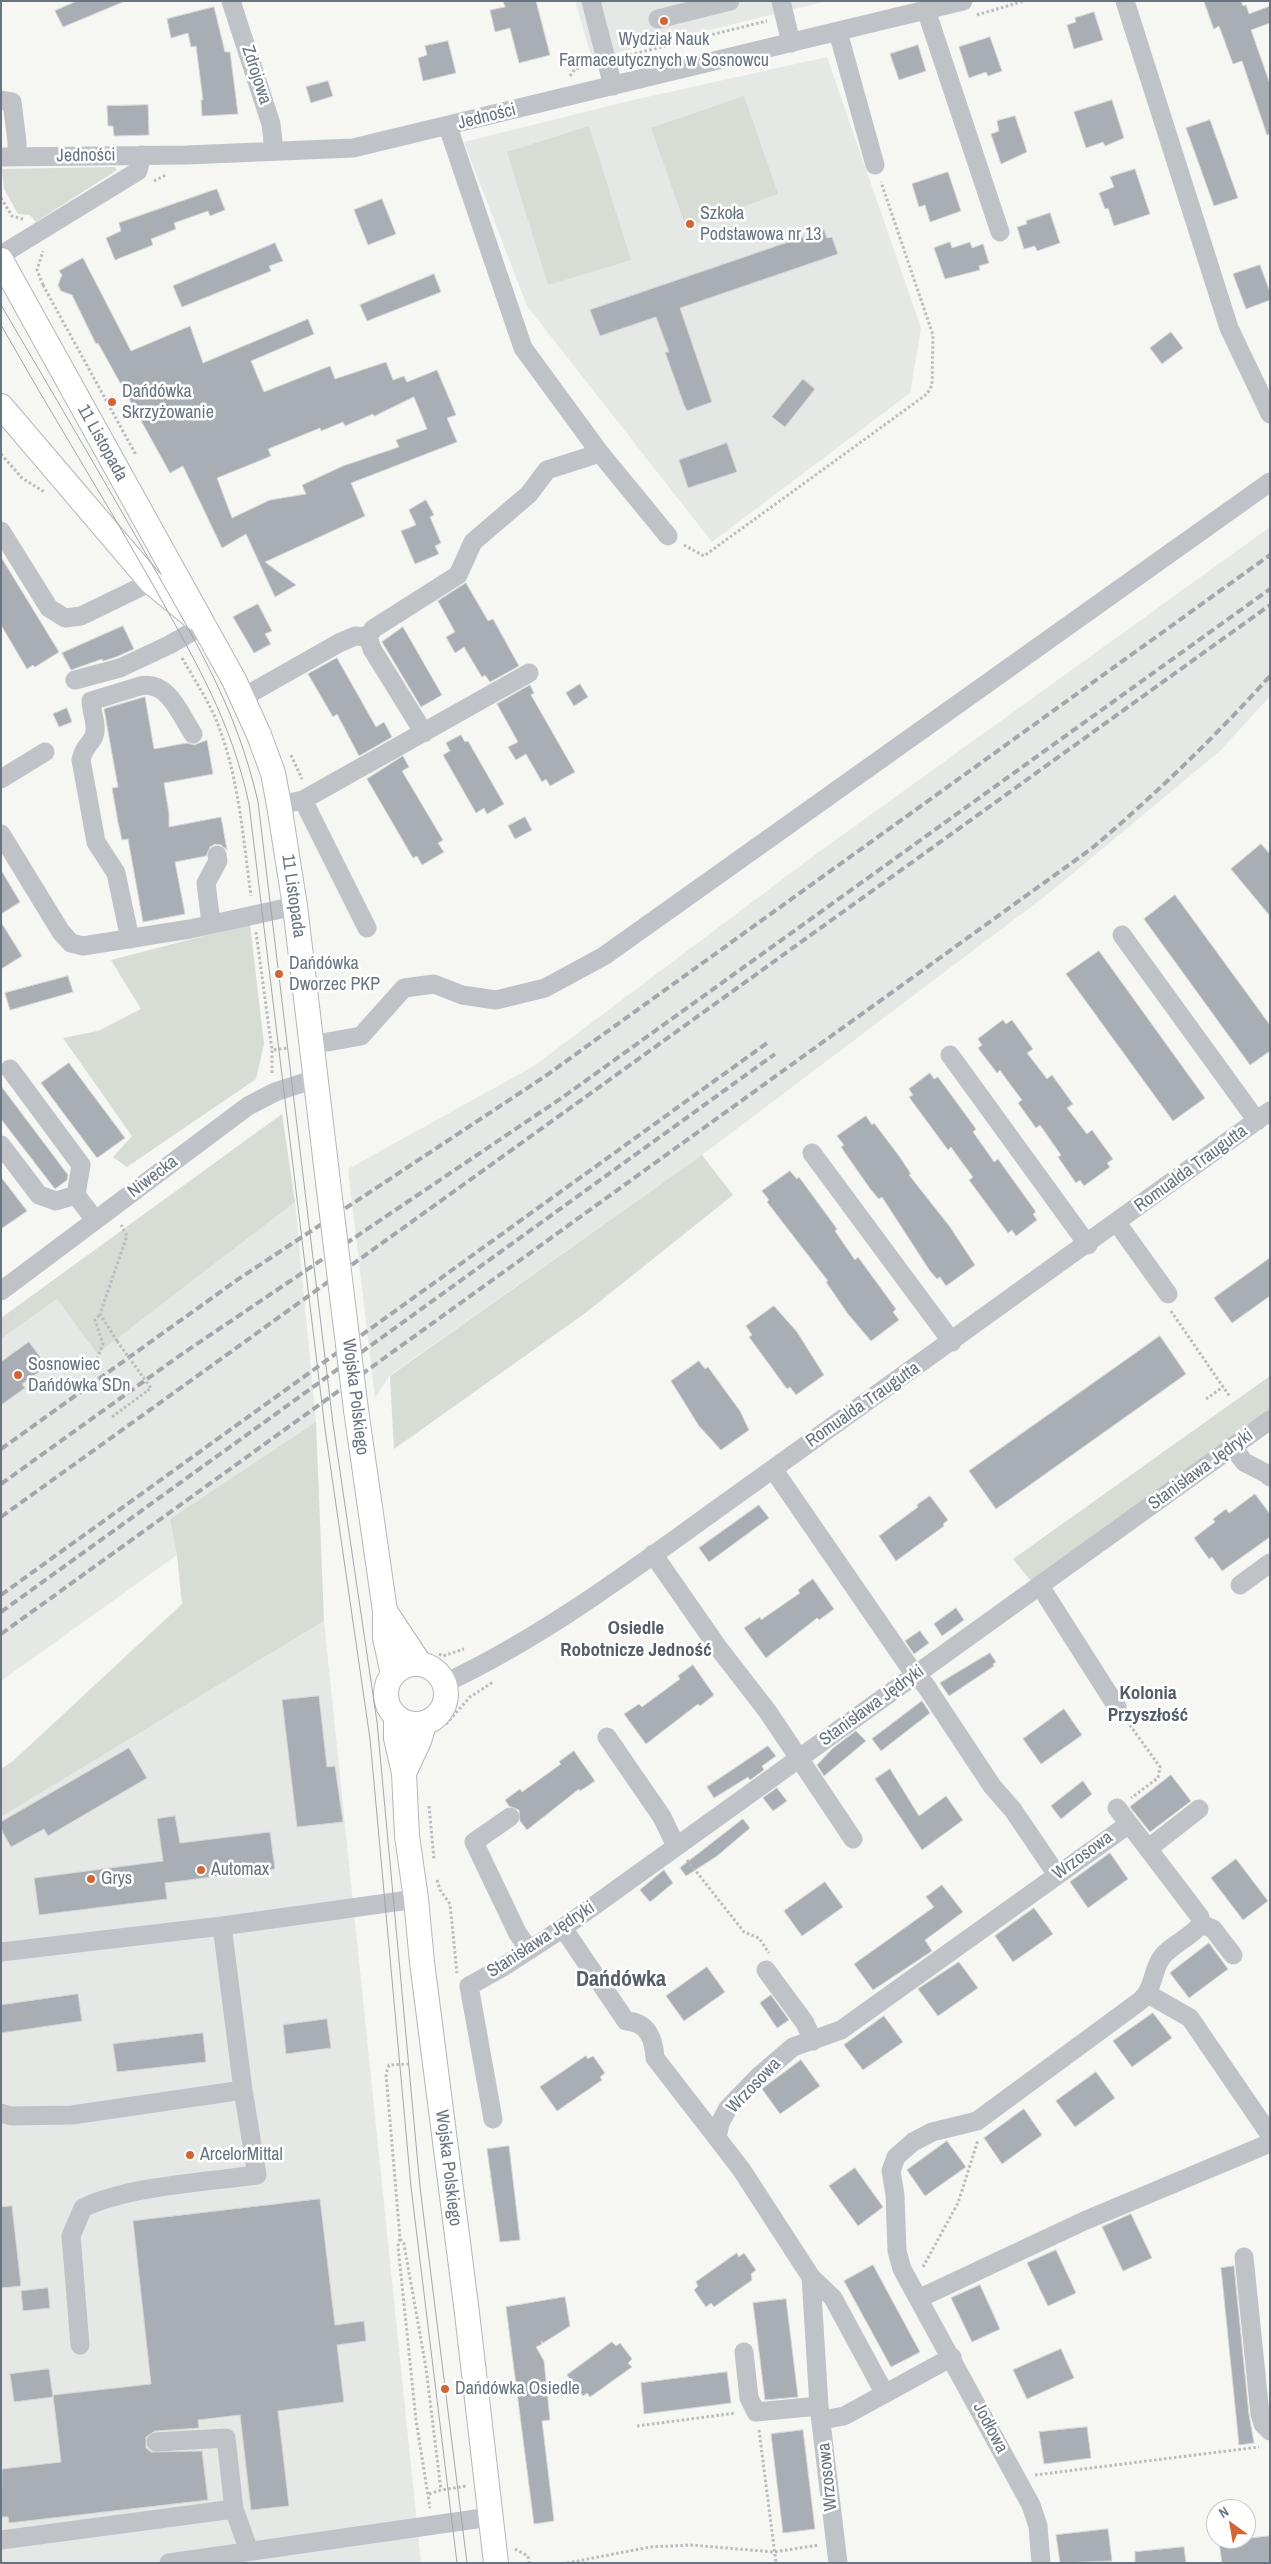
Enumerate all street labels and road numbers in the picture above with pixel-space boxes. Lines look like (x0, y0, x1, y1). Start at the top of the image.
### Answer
street label: Zdrojowa (236, 43, 276, 107)
street label: Jedności (456, 99, 518, 135)
street label: Jedności (56, 145, 116, 167)
street label: 11 Listopada (72, 401, 132, 485)
street label: 11 Listopada (276, 853, 310, 939)
street label: Romualda Traugutta (1130, 1121, 1252, 1217)
street label: Niwecka (124, 1151, 182, 1203)
street label: Wojska Polskiego (337, 1338, 373, 1456)
street label: Romualda Traugutta (802, 1358, 924, 1452)
street label: Stanisława Jędryki (1145, 1425, 1257, 1515)
street label: Stanisława Jędryki (816, 1661, 928, 1751)
street label: Wrzosowa (1049, 1827, 1117, 1885)
street label: Stanisława Jędryki (483, 1897, 599, 1983)
street label: Wrzosowa (722, 2054, 786, 2118)
street label: Wojska Polskiego (430, 2109, 466, 2227)
street label: Jodłowa (968, 2399, 1012, 2457)
street label: Wrzosowa (814, 2442, 842, 2512)

